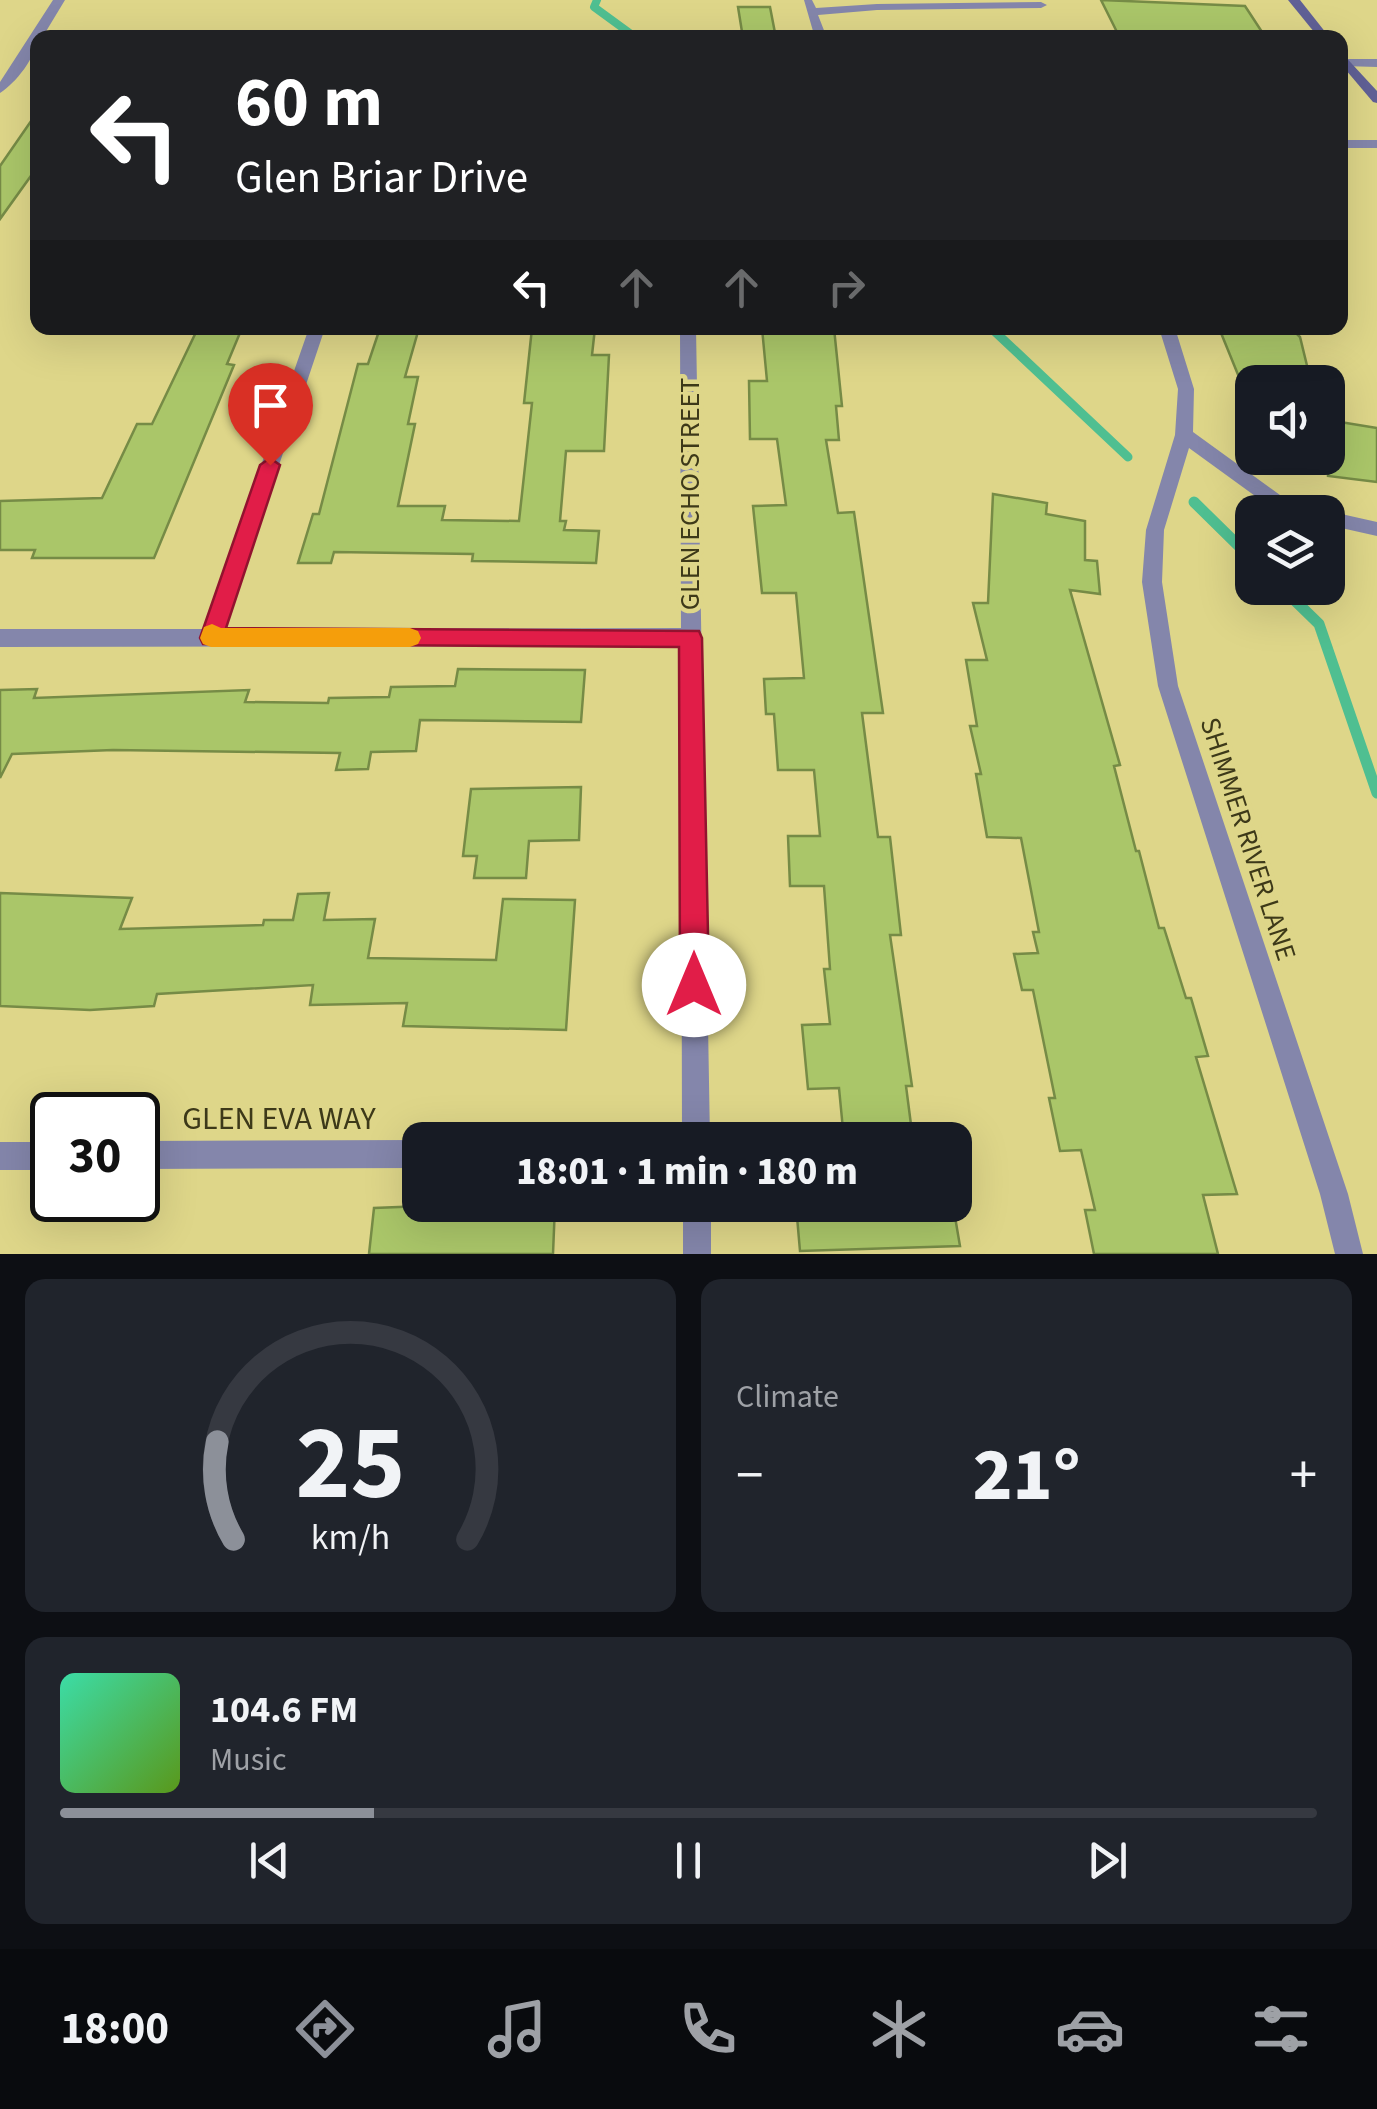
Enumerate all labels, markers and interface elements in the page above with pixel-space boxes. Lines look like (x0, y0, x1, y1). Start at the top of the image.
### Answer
text: 60 m (235, 53, 383, 153)
icon: left (70, 70, 200, 200)
text: Glen Briar Drive (235, 146, 528, 210)
icon: left (504, 260, 559, 315)
icon: ahead (609, 260, 664, 315)
icon: ahead (714, 260, 769, 315)
icon: right (819, 260, 874, 315)
pin (228, 363, 313, 466)
map controls (1235, 365, 1345, 605)
button: sound (1235, 365, 1345, 475)
icon: arrive (243, 378, 298, 433)
street label: GLEN ECHO STREET (670, 378, 710, 610)
button: layers (1235, 495, 1345, 605)
street label: SHIMMER RIVER LANE (1190, 712, 1306, 966)
position arrow (642, 933, 746, 1037)
speed limit sign: 30 (30, 1092, 160, 1222)
street label: GLEN EVA WAY (182, 1096, 376, 1142)
text: 18:01 · 1 min · 180 m (516, 1145, 858, 1199)
text: Climate (736, 1374, 839, 1420)
text: 25 (296, 1391, 405, 1539)
text: 21° (973, 1422, 1080, 1529)
text: − (736, 1437, 763, 1515)
text: + (1290, 1437, 1317, 1515)
text: km/h (311, 1512, 390, 1563)
text: 104.6 FM (210, 1683, 358, 1737)
text: Music (210, 1737, 287, 1783)
icon: previous (242, 1833, 297, 1888)
icon: pause (661, 1833, 716, 1888)
icon: next (1080, 1833, 1135, 1888)
icon: directions (290, 1994, 360, 2064)
icon: music (482, 1994, 552, 2064)
icon: phone (673, 1994, 743, 2064)
icon: climate (864, 1994, 934, 2064)
icon: car (1055, 1994, 1125, 2064)
icon: filters (1246, 1994, 1316, 2064)
text: 18:00 (61, 1997, 169, 2061)

